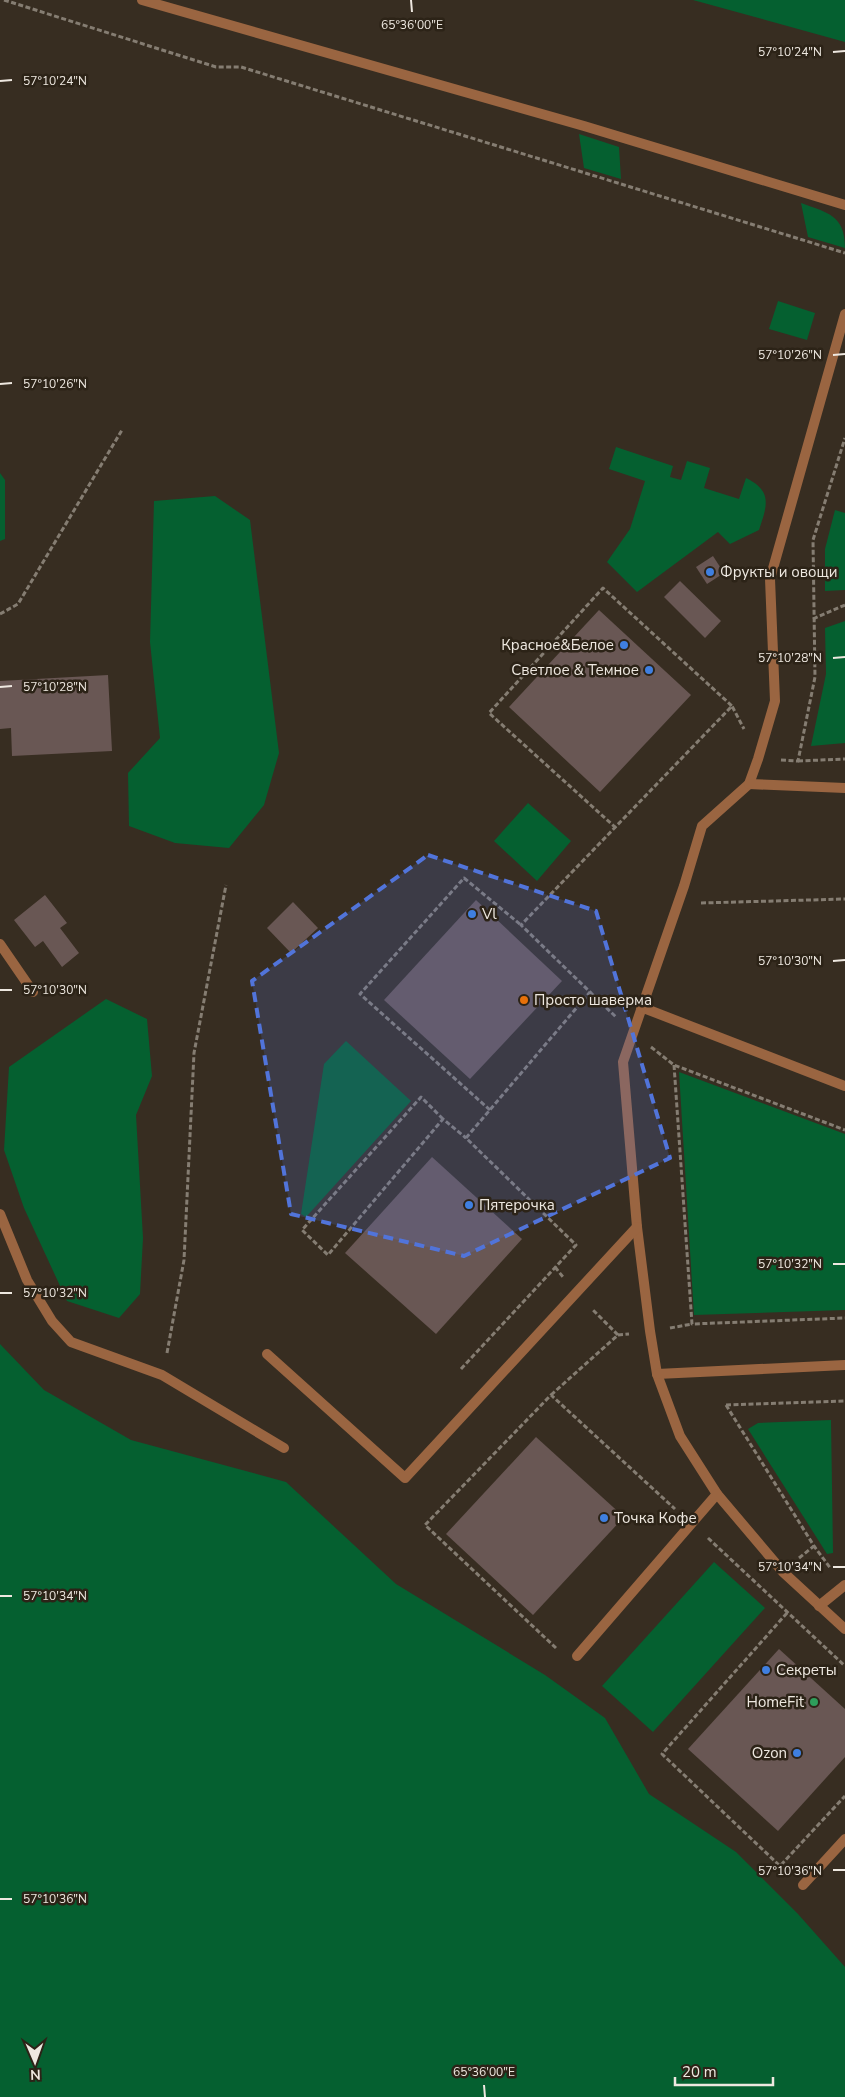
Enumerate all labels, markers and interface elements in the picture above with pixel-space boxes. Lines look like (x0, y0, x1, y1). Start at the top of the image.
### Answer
text: 65°36'00"E (381, 17, 443, 33)
text: 57°10'24"N (758, 44, 822, 60)
text: 57°10'24"N (23, 73, 87, 89)
text: 57°10'26"N (758, 347, 822, 363)
text: 57°10'26"N (23, 376, 87, 392)
place label: Фрукты и овощи (720, 562, 838, 582)
marker: Фрукты и овощи (704, 566, 716, 578)
place label: Красное&Белое (501, 635, 614, 655)
marker: Красное&Белое (618, 639, 630, 651)
text: 57°10'28"N (758, 650, 822, 666)
place label: Светлое & Темное (511, 660, 639, 680)
marker: Светлое & Темное (643, 664, 655, 676)
text: 57°10'28"N (23, 679, 87, 695)
place label: Vl (481, 904, 497, 924)
marker: Vl (466, 908, 478, 920)
text: 57°10'30"N (758, 953, 822, 969)
text: 57°10'30"N (23, 982, 87, 998)
place label: Просто шаверма (534, 990, 652, 1010)
marker: Просто шаверма (518, 994, 530, 1006)
place label: Пятерочка (479, 1195, 555, 1215)
marker: Пятерочка (463, 1199, 475, 1211)
text: 57°10'32"N (758, 1256, 822, 1272)
text: 57°10'32"N (23, 1285, 87, 1301)
place label: Точка Кофе (614, 1508, 697, 1528)
marker: Точка Кофе (598, 1512, 610, 1524)
text: 57°10'34"N (758, 1559, 822, 1575)
text: 57°10'34"N (23, 1588, 87, 1604)
place label: Секреты (776, 1660, 837, 1680)
marker: Секреты (760, 1664, 772, 1676)
place label: HomeFit (746, 1692, 805, 1712)
marker: HomeFit (808, 1696, 820, 1708)
place label: Ozon (752, 1743, 787, 1763)
marker: Ozon (791, 1747, 803, 1759)
text: 57°10'36"N (758, 1863, 822, 1879)
text: 57°10'36"N (23, 1891, 87, 1907)
north arrow (10, 2037, 60, 2087)
scale bar (675, 2054, 772, 2086)
text: 20 m (682, 2062, 717, 2082)
text: 65°36'00"E (453, 2064, 515, 2080)
text: N (30, 2065, 41, 2084)

